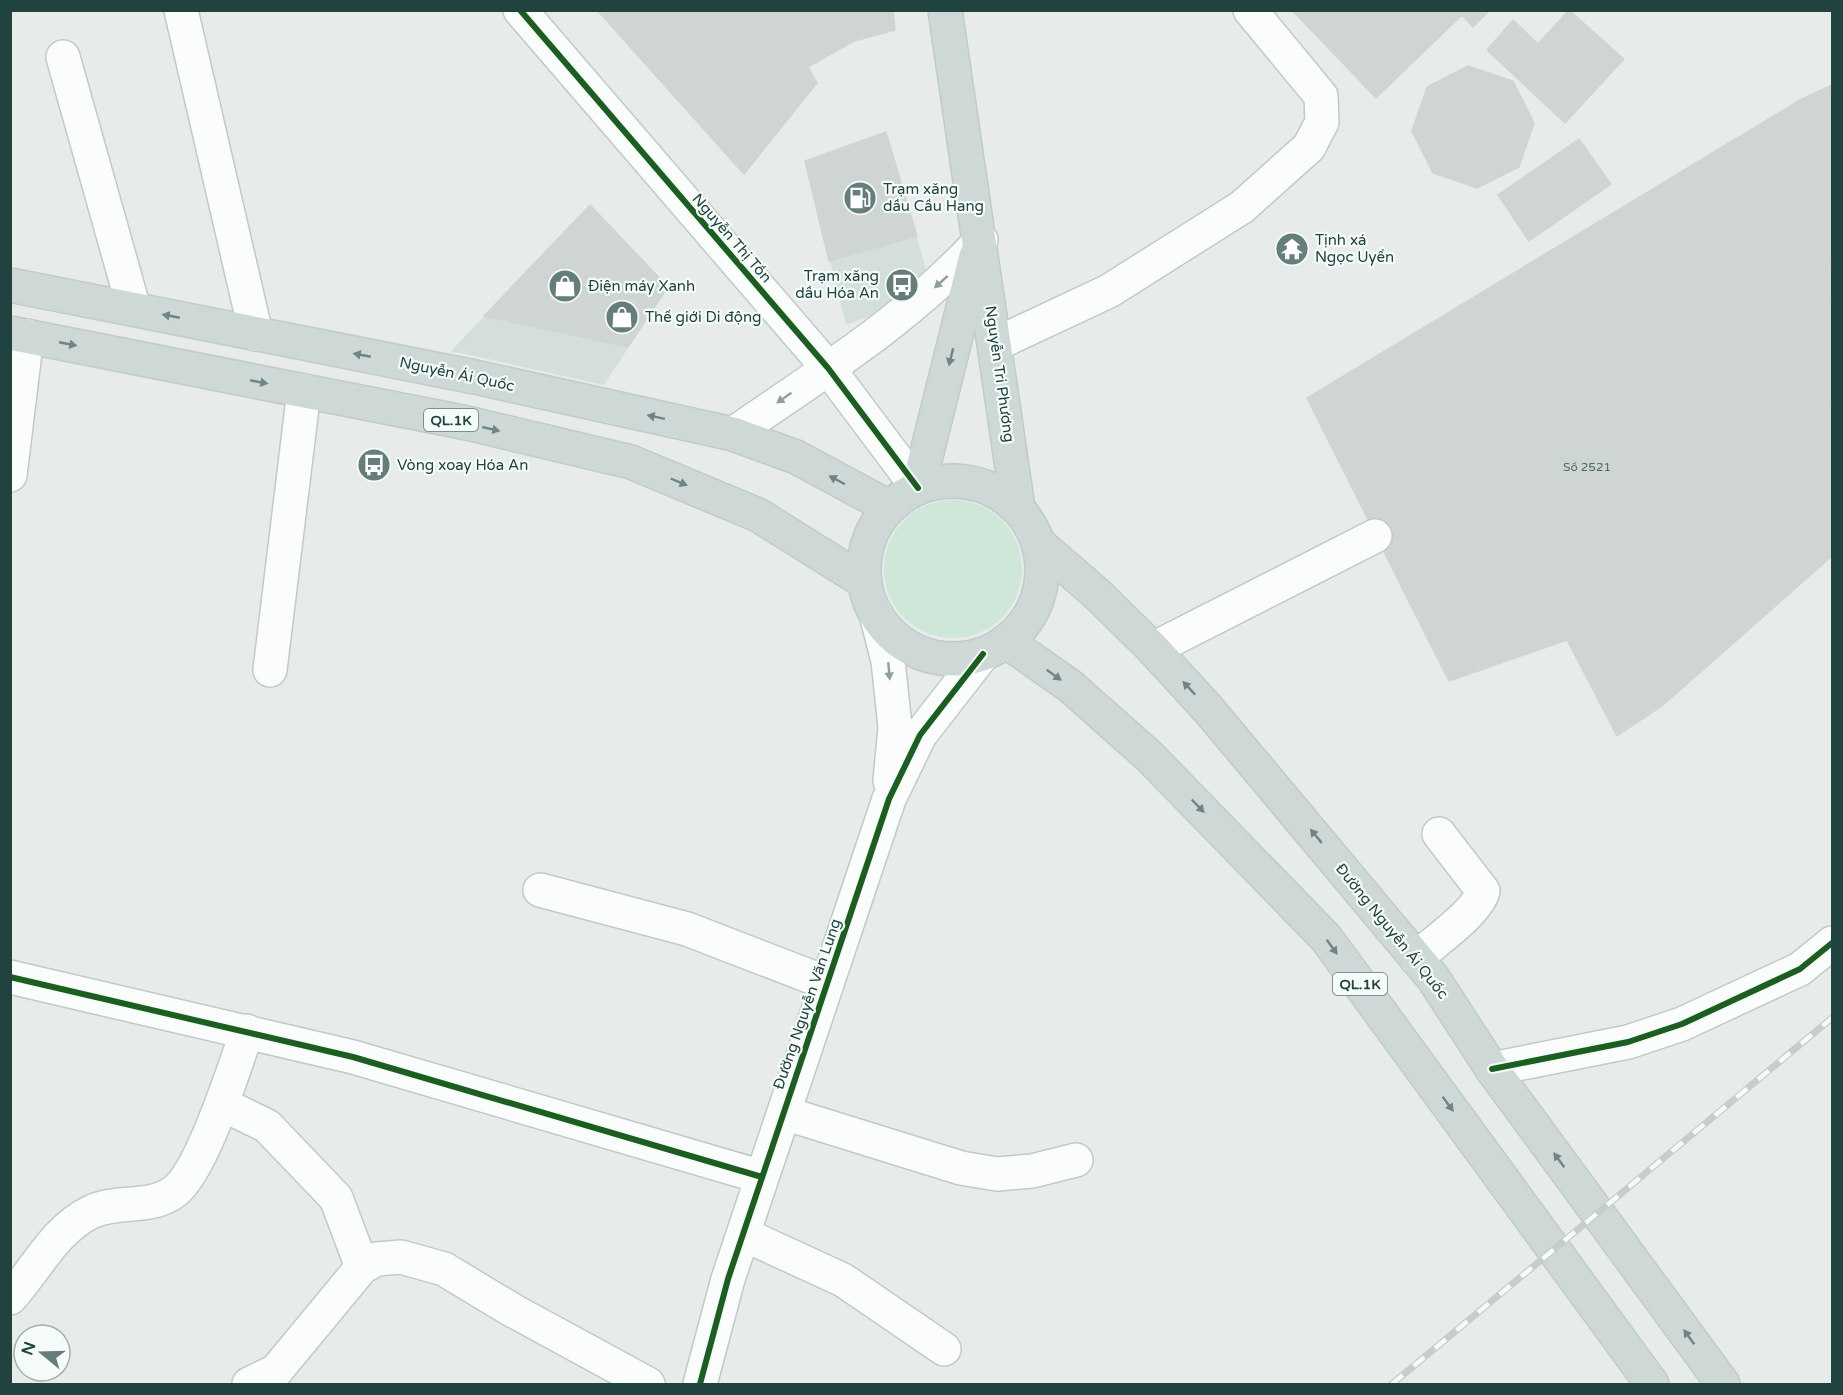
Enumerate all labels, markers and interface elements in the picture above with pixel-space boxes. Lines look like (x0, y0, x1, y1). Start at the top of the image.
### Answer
fuel station icon: Trạm xăng dầu Cầu Hang (842, 180, 878, 216)
place label: Trạm xăng dầu Cầu Hang (883, 180, 984, 215)
street label: Nguyễn Thị Tồn (688, 190, 776, 286)
temple icon: Tịnh xá Ngọc Uyển (1274, 231, 1310, 267)
place label: Tịnh xá Ngọc Uyển (1315, 231, 1394, 266)
place label: Trạm xăng dầu Hóa An (795, 267, 879, 302)
bus stop icon: Trạm xăng dầu Hóa An (884, 267, 920, 303)
shop icon: Điện máy Xanh (547, 268, 583, 304)
one-way arrow (933, 275, 948, 289)
place label: Điện máy Xanh (588, 277, 695, 295)
shop icon: Thế giới Di động (604, 299, 640, 335)
street label: Nguyễn Tri Phương (982, 305, 1018, 443)
place label: Thế giới Di động (645, 308, 762, 326)
one-way arrow (161, 311, 180, 320)
one-way arrow (59, 340, 78, 349)
one-way arrow (945, 348, 955, 366)
one-way arrow (353, 349, 371, 359)
street label: Nguyễn Ái Quốc (398, 353, 516, 395)
one-way arrow (250, 378, 269, 387)
one-way arrow (776, 393, 793, 404)
road number: QL.1K (424, 409, 478, 431)
one-way arrow (646, 412, 665, 421)
one-way arrow (482, 425, 501, 435)
bus stop icon: Vòng xoay Hóa An (356, 447, 392, 483)
place label: Vòng xoay Hóa An (397, 456, 528, 474)
house number: Số 2521 (1563, 460, 1611, 474)
one-way arrow (829, 475, 846, 485)
one-way arrow (670, 477, 688, 487)
one-way arrow (884, 661, 894, 680)
one-way arrow (1046, 669, 1062, 680)
one-way arrow (1183, 681, 1196, 696)
one-way arrow (1190, 799, 1204, 813)
one-way arrow (1310, 829, 1322, 844)
street label: Đường Nguyễn Ái Quốc (1332, 860, 1452, 1002)
street label: Đường Nguyễn Văn Lung (769, 916, 845, 1092)
one-way arrow (1326, 939, 1338, 954)
road number: QL.1K (1333, 973, 1387, 995)
one-way arrow (1441, 1097, 1453, 1112)
one-way arrow (1553, 1152, 1565, 1168)
north arrow (12, 1323, 72, 1383)
one-way arrow (1683, 1330, 1695, 1345)
text: N (17, 1339, 40, 1358)

